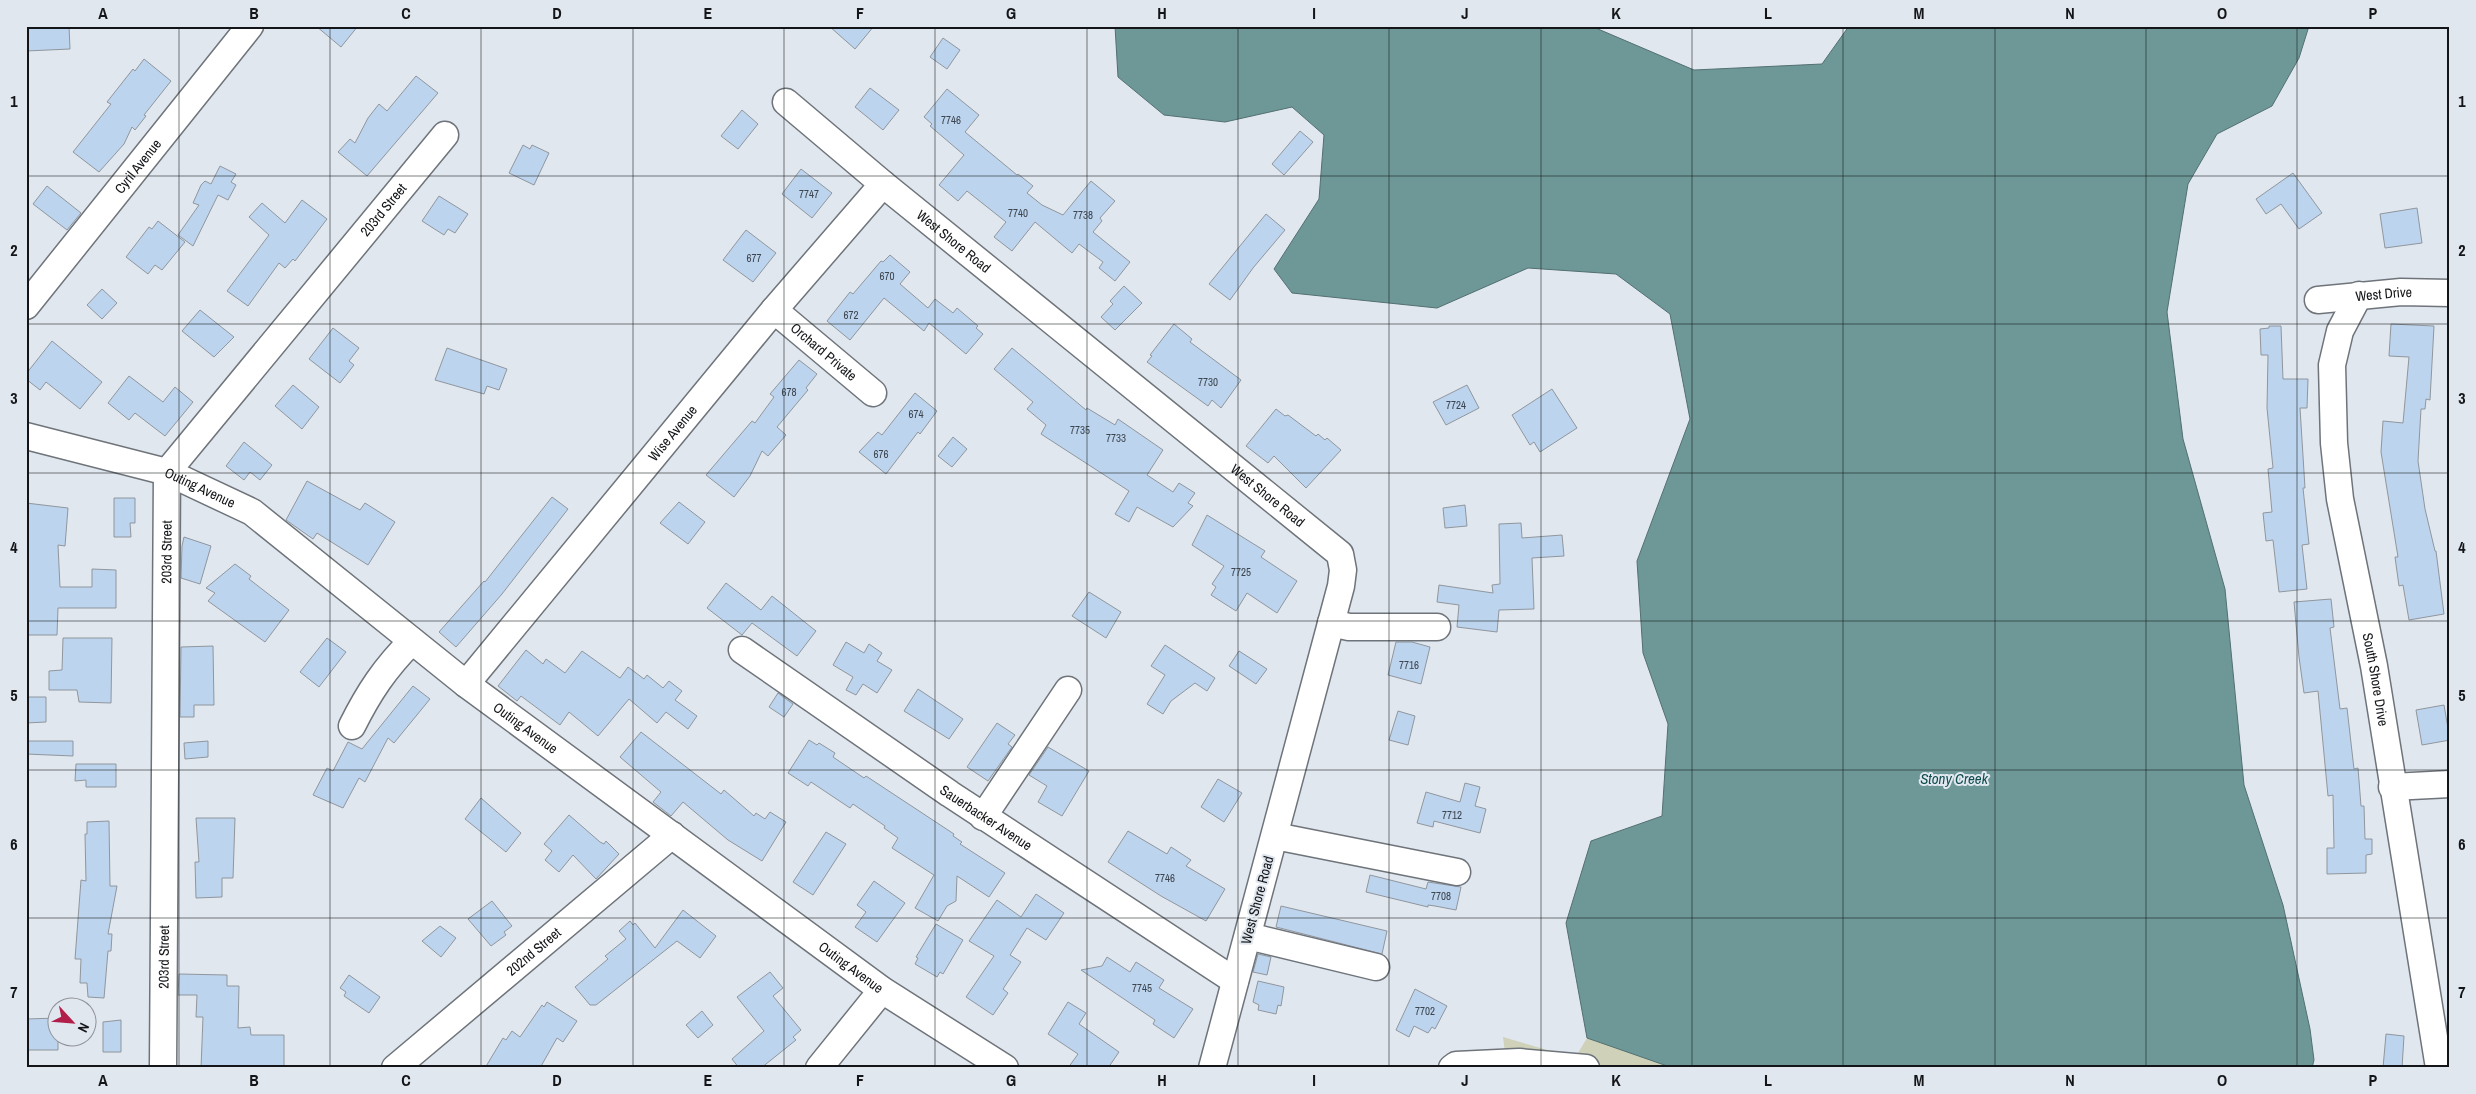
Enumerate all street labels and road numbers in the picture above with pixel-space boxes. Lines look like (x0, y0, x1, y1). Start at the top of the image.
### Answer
street label: Cyril Avenue (110, 135, 165, 197)
street label: 203rd Street (356, 180, 410, 240)
street label: West Shore Road (913, 206, 995, 277)
street label: West Drive (2355, 283, 2412, 305)
street label: Orchard Private (787, 319, 861, 385)
street label: Wise Avenue (644, 401, 701, 465)
street label: West Shore Road (1227, 460, 1309, 531)
street label: Outing Avenue (162, 463, 238, 512)
street label: 203rd Street (157, 520, 176, 584)
street label: South Shore Drive (2358, 631, 2393, 728)
street label: Outing Avenue (490, 698, 561, 758)
street label: Sauerbacker Avenue (936, 781, 1035, 854)
street label: West Shore Road (1237, 854, 1277, 946)
street label: 202nd Street (503, 923, 565, 980)
street label: 203rd Street (155, 925, 173, 989)
street label: Outing Avenue (815, 937, 887, 997)

